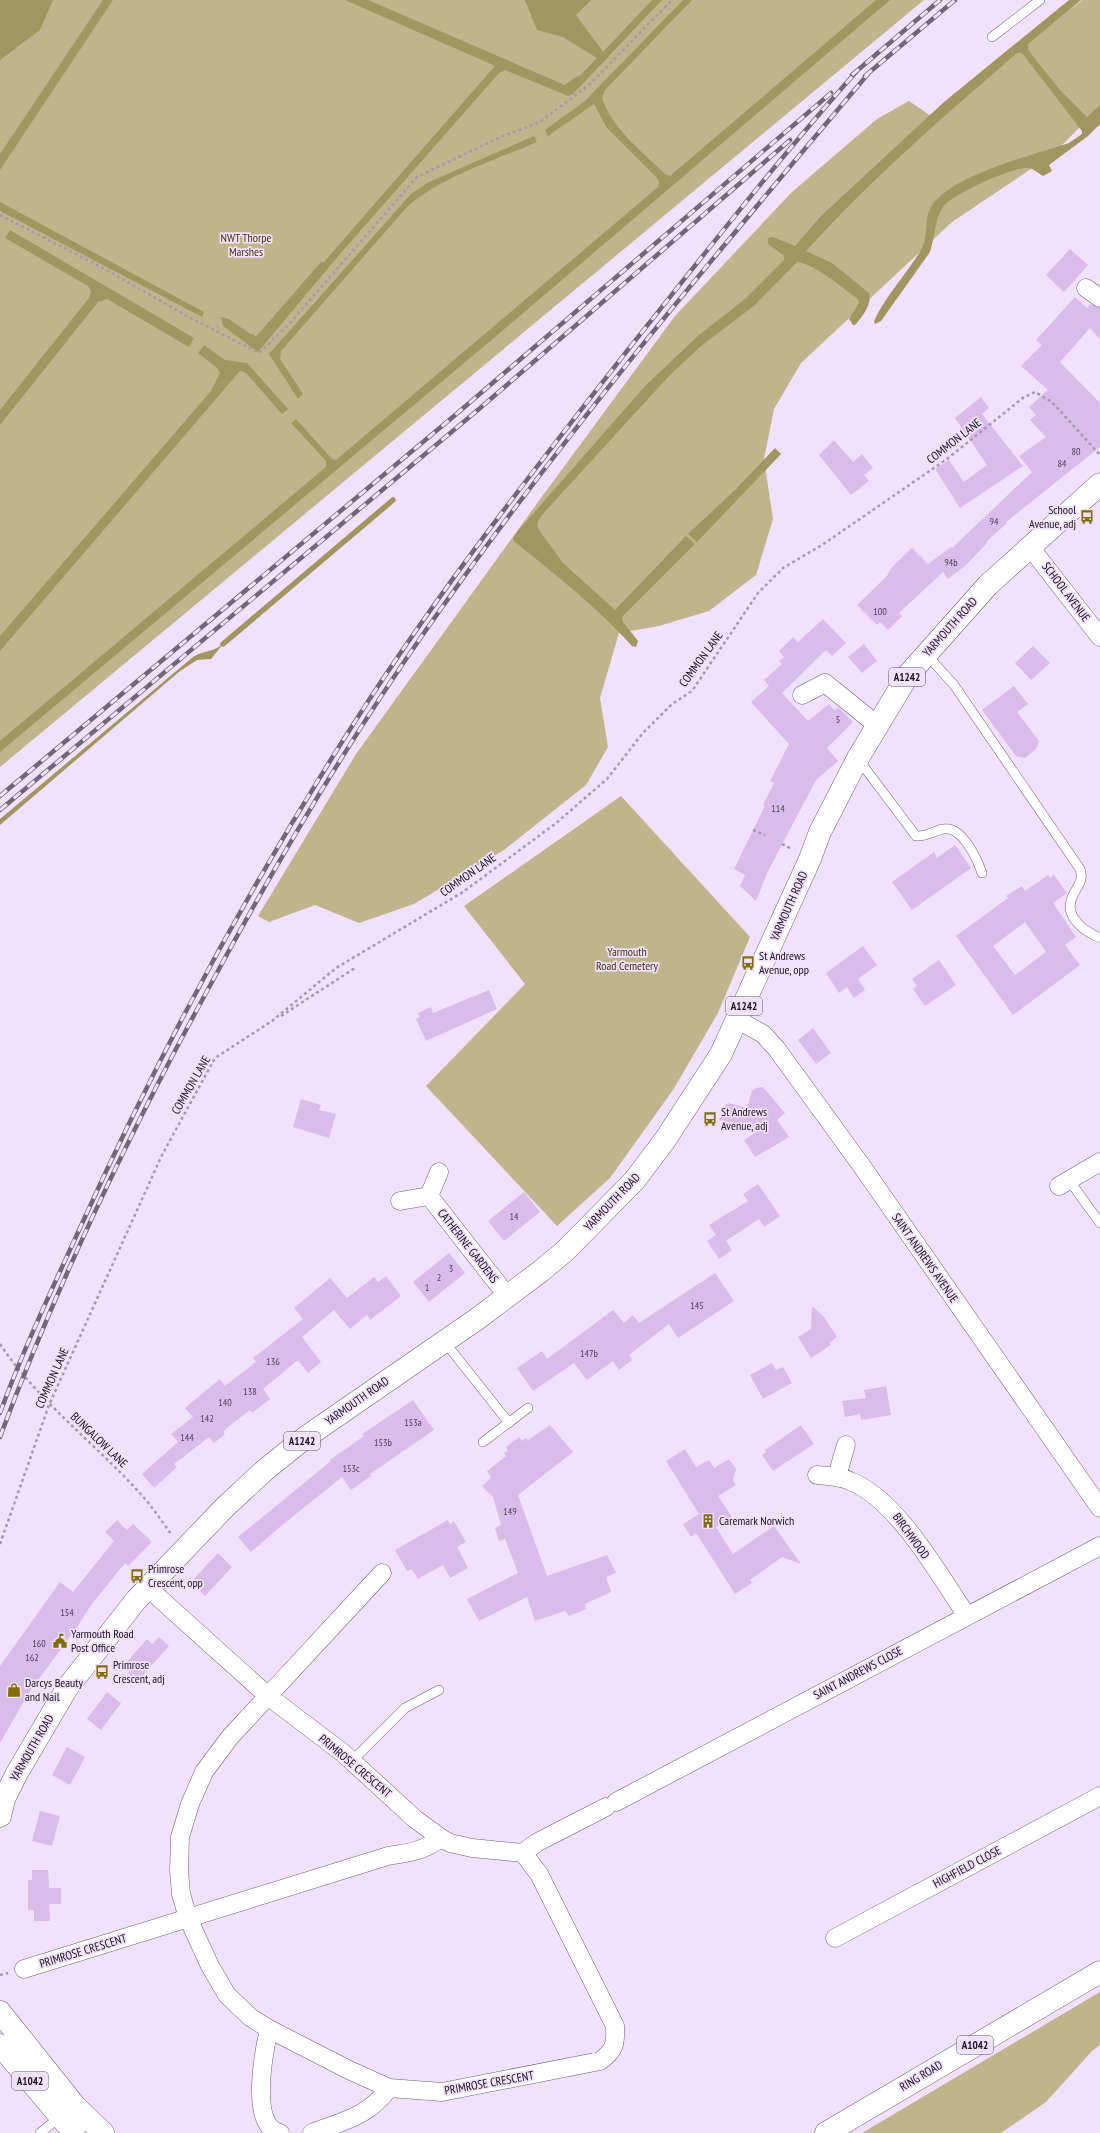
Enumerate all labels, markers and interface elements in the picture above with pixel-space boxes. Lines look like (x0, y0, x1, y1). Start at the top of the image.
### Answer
park label: NWT Thorpe Marshes (221, 230, 272, 259)
street label: COMMON LANE (923, 415, 984, 467)
house number: 80 (1072, 445, 1081, 458)
house number: 84 (1058, 457, 1067, 470)
place label: School Avenue, adj (1029, 502, 1076, 531)
bus stop icon: School Avenue, adj (1079, 509, 1095, 525)
house number: 94 (990, 515, 999, 528)
house number: 94b (944, 556, 958, 569)
street label: SCHOOL AVENUE (1039, 559, 1094, 624)
street label: YARMOUTH ROAD (919, 594, 980, 659)
house number: 100 (873, 605, 887, 618)
street label: COMMON LANE (675, 628, 726, 689)
road number: A1242 (889, 668, 925, 686)
house number: 5 (836, 713, 840, 726)
house number: 114 (771, 802, 785, 815)
street label: COMMON LANE (437, 850, 499, 899)
street label: YARMOUTH ROAD (766, 869, 811, 943)
park label: Yarmouth Road Cemetery (596, 944, 658, 973)
place label: St Andrews Avenue, opp (759, 948, 809, 977)
bus stop icon: St Andrews Avenue, opp (740, 955, 756, 971)
road number: A1242 (726, 997, 762, 1015)
street label: COMMON LANE (168, 1053, 213, 1117)
place label: St Andrews Avenue, adj (721, 1104, 768, 1133)
bus stop icon: St Andrews Avenue, adj (702, 1111, 718, 1127)
street label: YARMOUTH ROAD (580, 1170, 643, 1234)
street label: CATHERINE GARDENS (435, 1206, 502, 1286)
house number: 14 (510, 1210, 519, 1223)
street label: SAINT ANDREWS AVENUE (889, 1210, 962, 1305)
house number: 3 (449, 1262, 453, 1275)
house number: 2 (437, 1271, 441, 1284)
house number: 1 (425, 1281, 429, 1294)
house number: 145 (690, 1299, 704, 1312)
street label: COMMON LANE (31, 1345, 72, 1411)
house number: 147b (580, 1347, 598, 1360)
house number: 136 (266, 1355, 280, 1368)
street label: YARMOUTH ROAD (322, 1373, 392, 1428)
house number: 138 (243, 1385, 257, 1398)
house number: 140 (218, 1396, 232, 1409)
street label: BUNGALOW LANE (68, 1409, 131, 1471)
house number: 142 (200, 1412, 214, 1425)
house number: 153a (404, 1416, 422, 1429)
house number: 144 (180, 1431, 194, 1444)
road number: A1242 (284, 1432, 320, 1450)
house number: 153b (374, 1436, 392, 1449)
house number: 153c (342, 1462, 360, 1475)
house number: 149 (503, 1505, 517, 1518)
street label: BIRCHWOOD (890, 1510, 933, 1562)
building icon: Caremark Norwich (700, 1513, 716, 1529)
place label: Caremark Norwich (719, 1513, 794, 1528)
place label: Primrose Crescent, opp (148, 1561, 203, 1590)
bus stop icon: Primrose Crescent, opp (129, 1568, 145, 1584)
house number: 154 (60, 1606, 74, 1619)
place label: Yarmouth Road Post Office (71, 1626, 134, 1655)
public building icon: Yarmouth Road Post Office (52, 1633, 68, 1649)
house number: 160 (32, 1637, 46, 1650)
street label: SAINT ANDREWS CLOSE (811, 1643, 905, 1702)
house number: 162 (25, 1651, 39, 1664)
place label: Primrose Crescent, adj (113, 1657, 165, 1686)
bus stop icon: Primrose Crescent, adj (94, 1664, 110, 1680)
place label: Darcys Beauty and Nail (25, 1675, 83, 1704)
shop icon: Darcys Beauty and Nail (6, 1682, 22, 1698)
street label: YARMOUTH ROAD (6, 1712, 57, 1784)
street label: PRIMROSE CRESCENT (316, 1731, 395, 1801)
street label: HIGHFIELD CLOSE (930, 1842, 1003, 1891)
street label: PRIMROSE CRESCENT (37, 1930, 129, 1971)
road number: A1042 (957, 2036, 993, 2054)
street label: RING ROAD (897, 2057, 945, 2094)
street label: PRIMROSE CRESCENT (443, 2067, 535, 2098)
road number: A1042 (12, 2072, 48, 2090)

